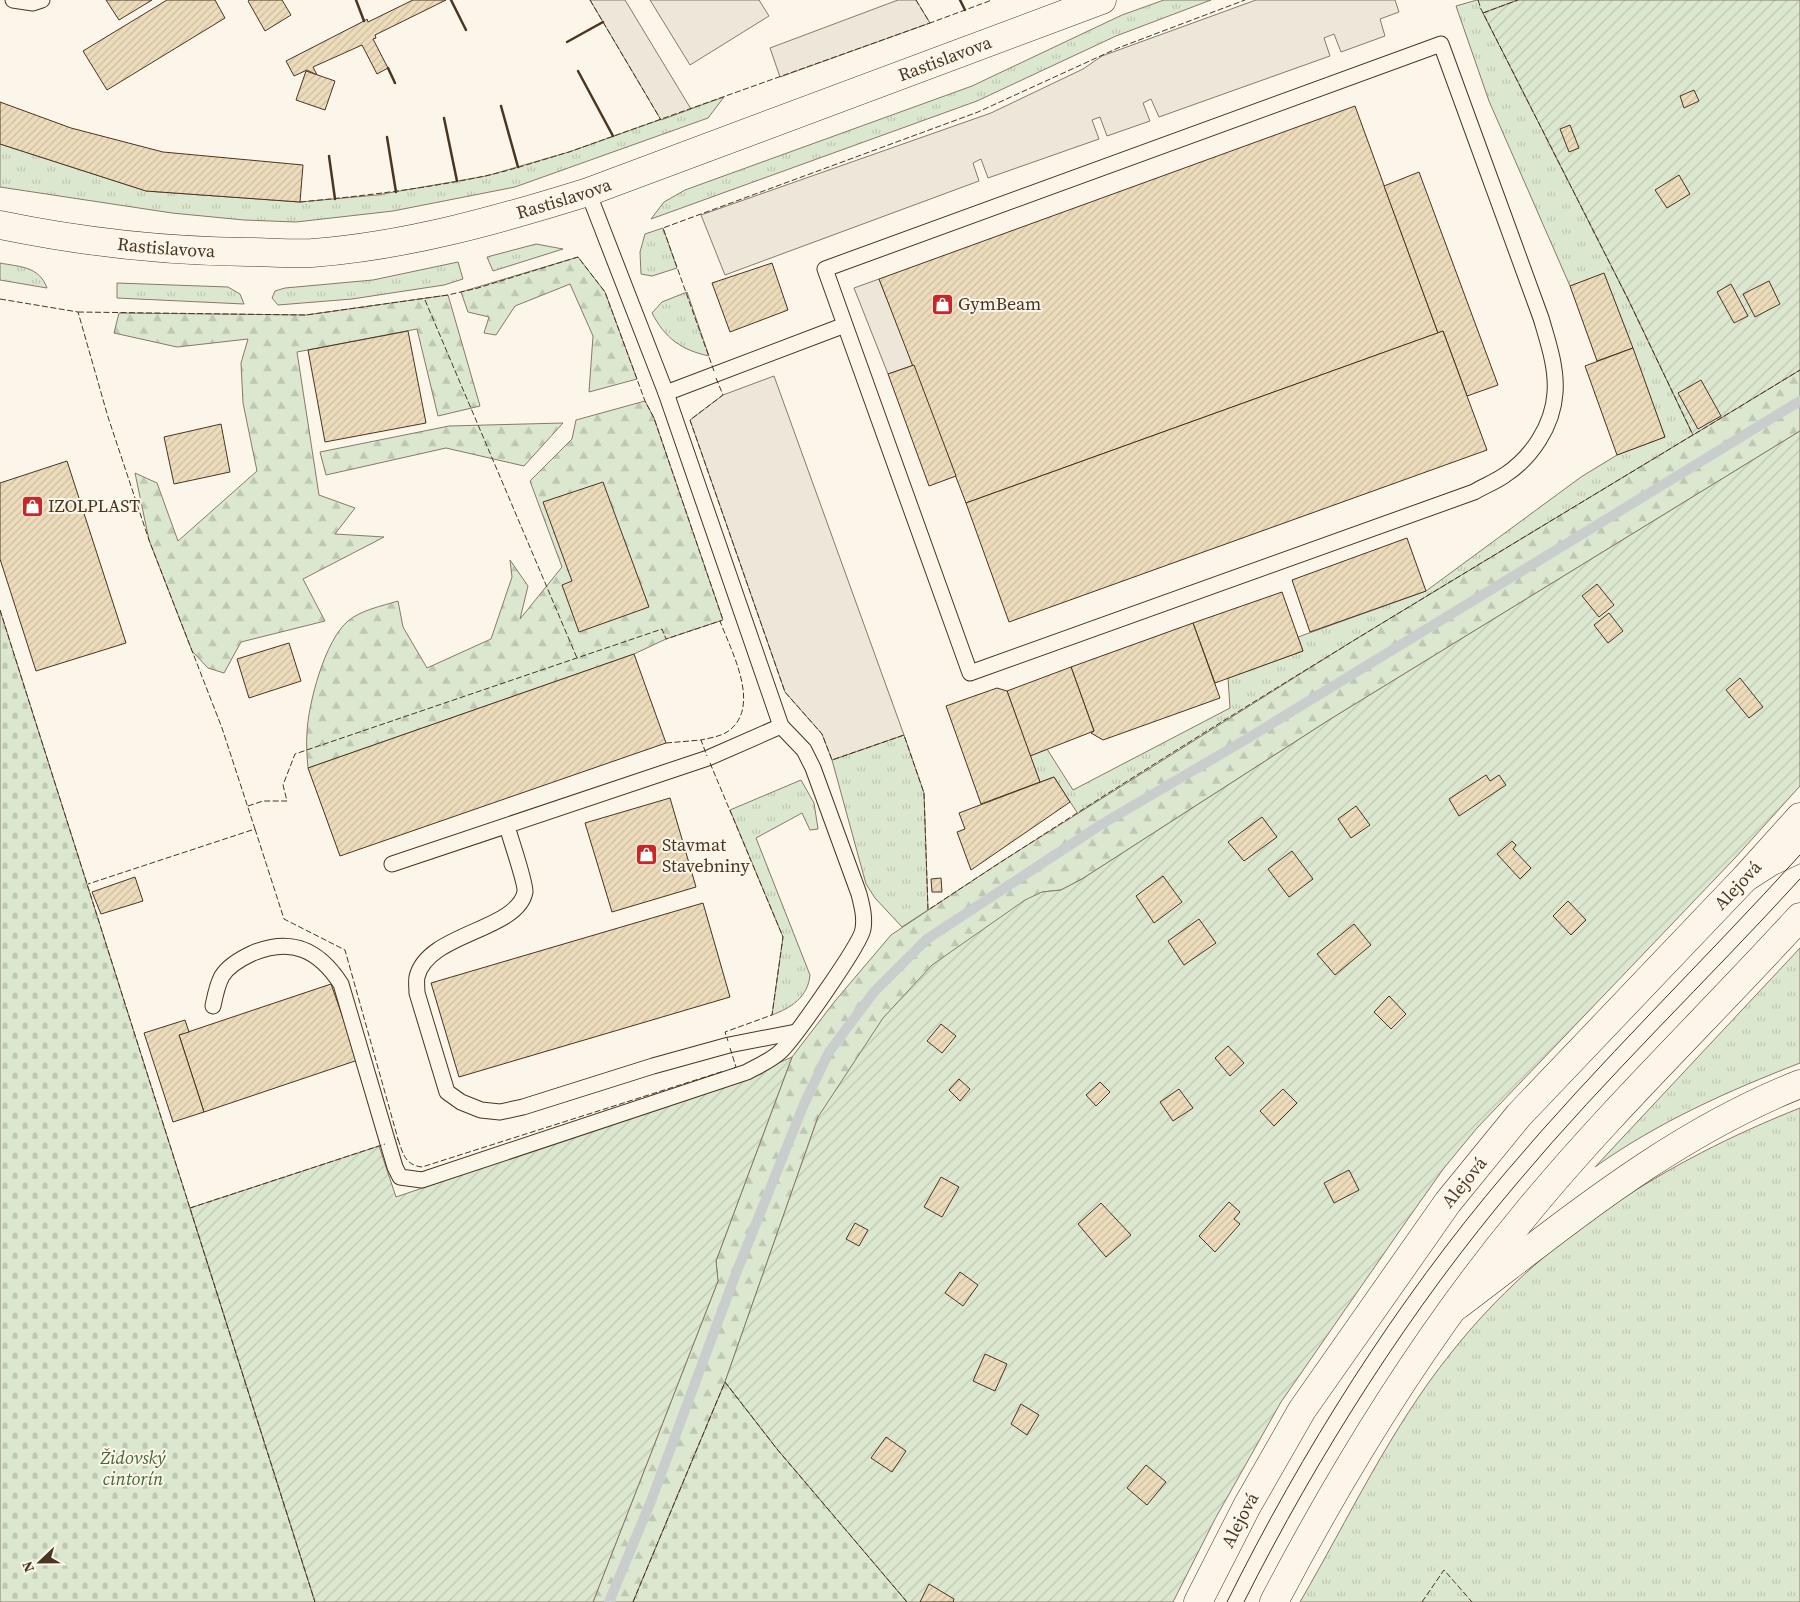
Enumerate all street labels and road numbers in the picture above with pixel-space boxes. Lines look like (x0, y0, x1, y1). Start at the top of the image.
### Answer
street label: Rastislavova (894, 29, 996, 87)
street label: Rastislavova (513, 171, 615, 225)
street label: Rastislavova (116, 231, 217, 263)
street label: Alejová (1708, 854, 1767, 915)
street label: Alejová (1435, 1150, 1493, 1213)
street label: Alejová (1215, 1487, 1265, 1552)

